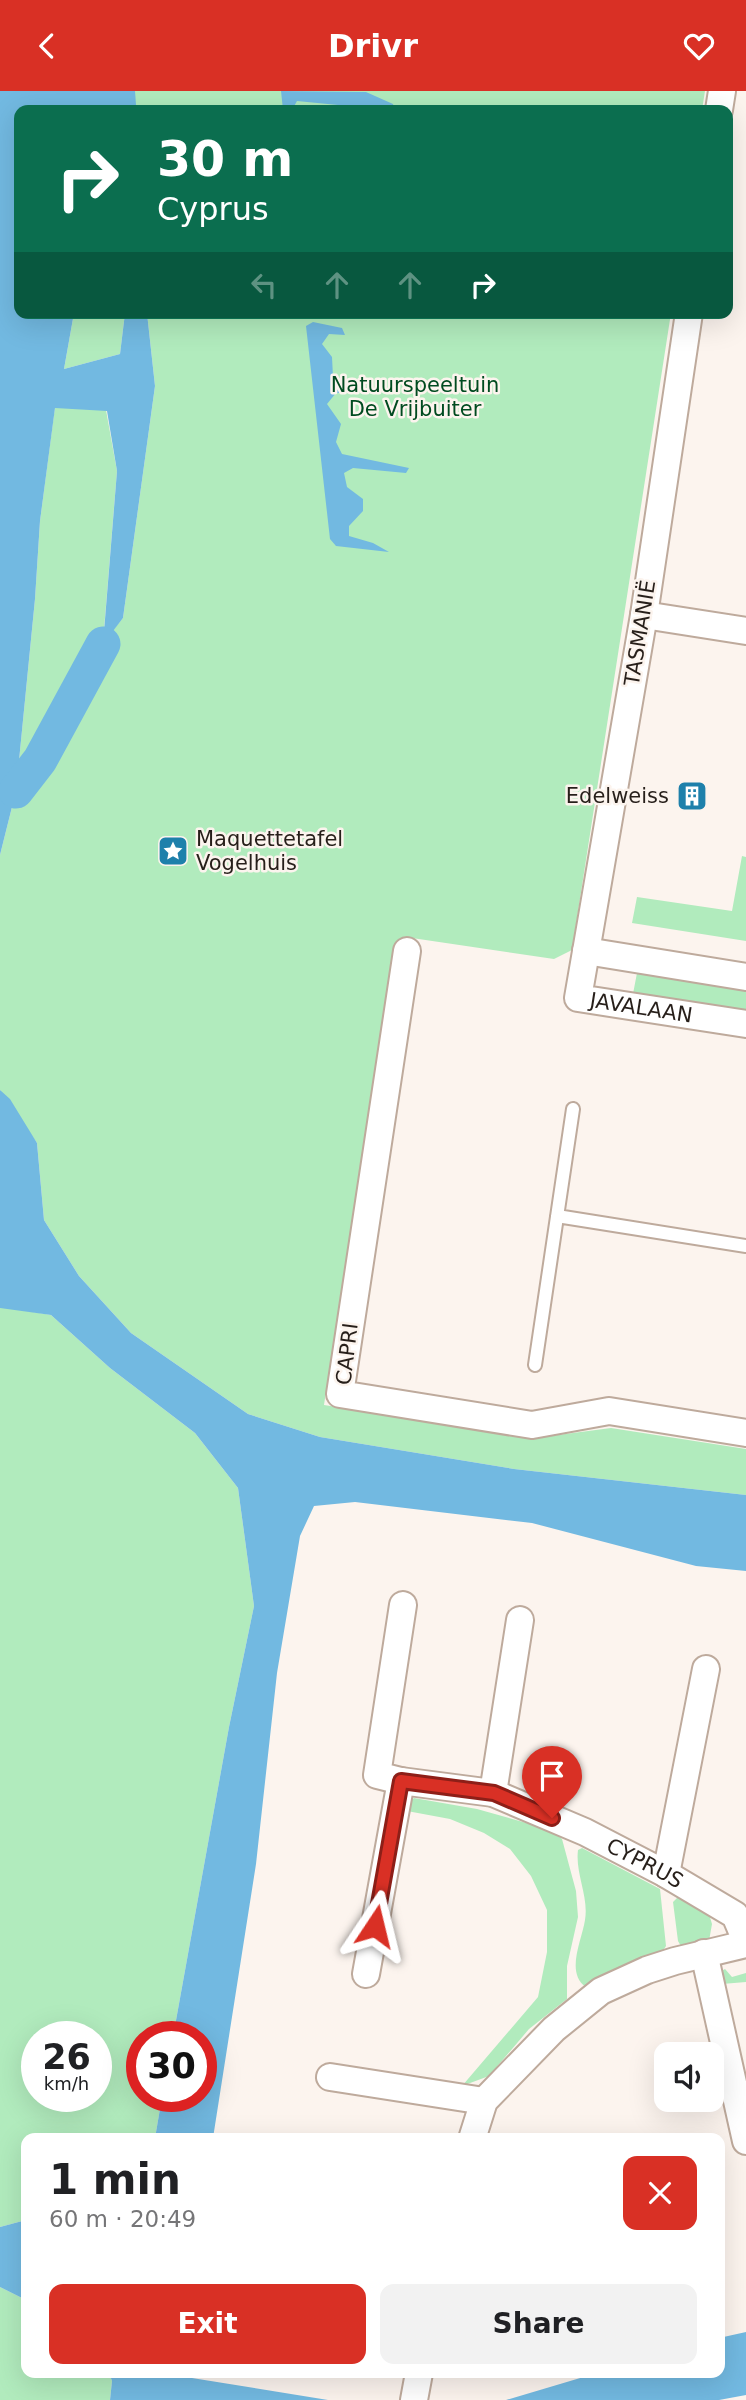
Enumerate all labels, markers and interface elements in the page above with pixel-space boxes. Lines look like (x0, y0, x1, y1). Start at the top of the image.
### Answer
icon: back (28, 27, 66, 65)
text: Drivr (328, 27, 418, 65)
icon: heart (680, 27, 718, 65)
text: 30 m (157, 131, 293, 188)
icon: right (42, 133, 133, 224)
text: Cyprus (157, 190, 269, 228)
icon: left (245, 266, 283, 304)
icon: ahead (318, 266, 356, 304)
icon: ahead (391, 266, 429, 304)
icon: right (464, 266, 502, 304)
park label: Natuurspeeltuin De Vrijbuiter (331, 373, 499, 421)
street label: TASMANIË (619, 578, 660, 688)
building icon: Edelweiss (675, 779, 709, 813)
place label: Edelweiss (566, 784, 669, 808)
place label: Maquettetafel Vogelhuis (196, 827, 343, 875)
place icon: Maquettetafel Vogelhuis (156, 834, 190, 868)
street label: JAVALAAN (586, 988, 694, 1028)
street label: CAPRI (331, 1322, 363, 1386)
pin (522, 1746, 582, 1818)
icon: arrive (533, 1757, 571, 1795)
street label: CYPRUS (603, 1833, 688, 1893)
position arrow (338, 1889, 412, 1963)
speed limit sign: 30 (126, 2021, 217, 2112)
text: 26 (42, 2037, 91, 2077)
map controls (654, 2042, 724, 2112)
button: sound (654, 2042, 724, 2112)
text: km/h (44, 2073, 89, 2094)
text: 1 min (49, 2155, 181, 2204)
button: close (623, 2156, 697, 2230)
text: 60 m · 20:49 (49, 2206, 196, 2232)
button: Exit (49, 2284, 366, 2364)
button: Share (380, 2284, 697, 2364)

